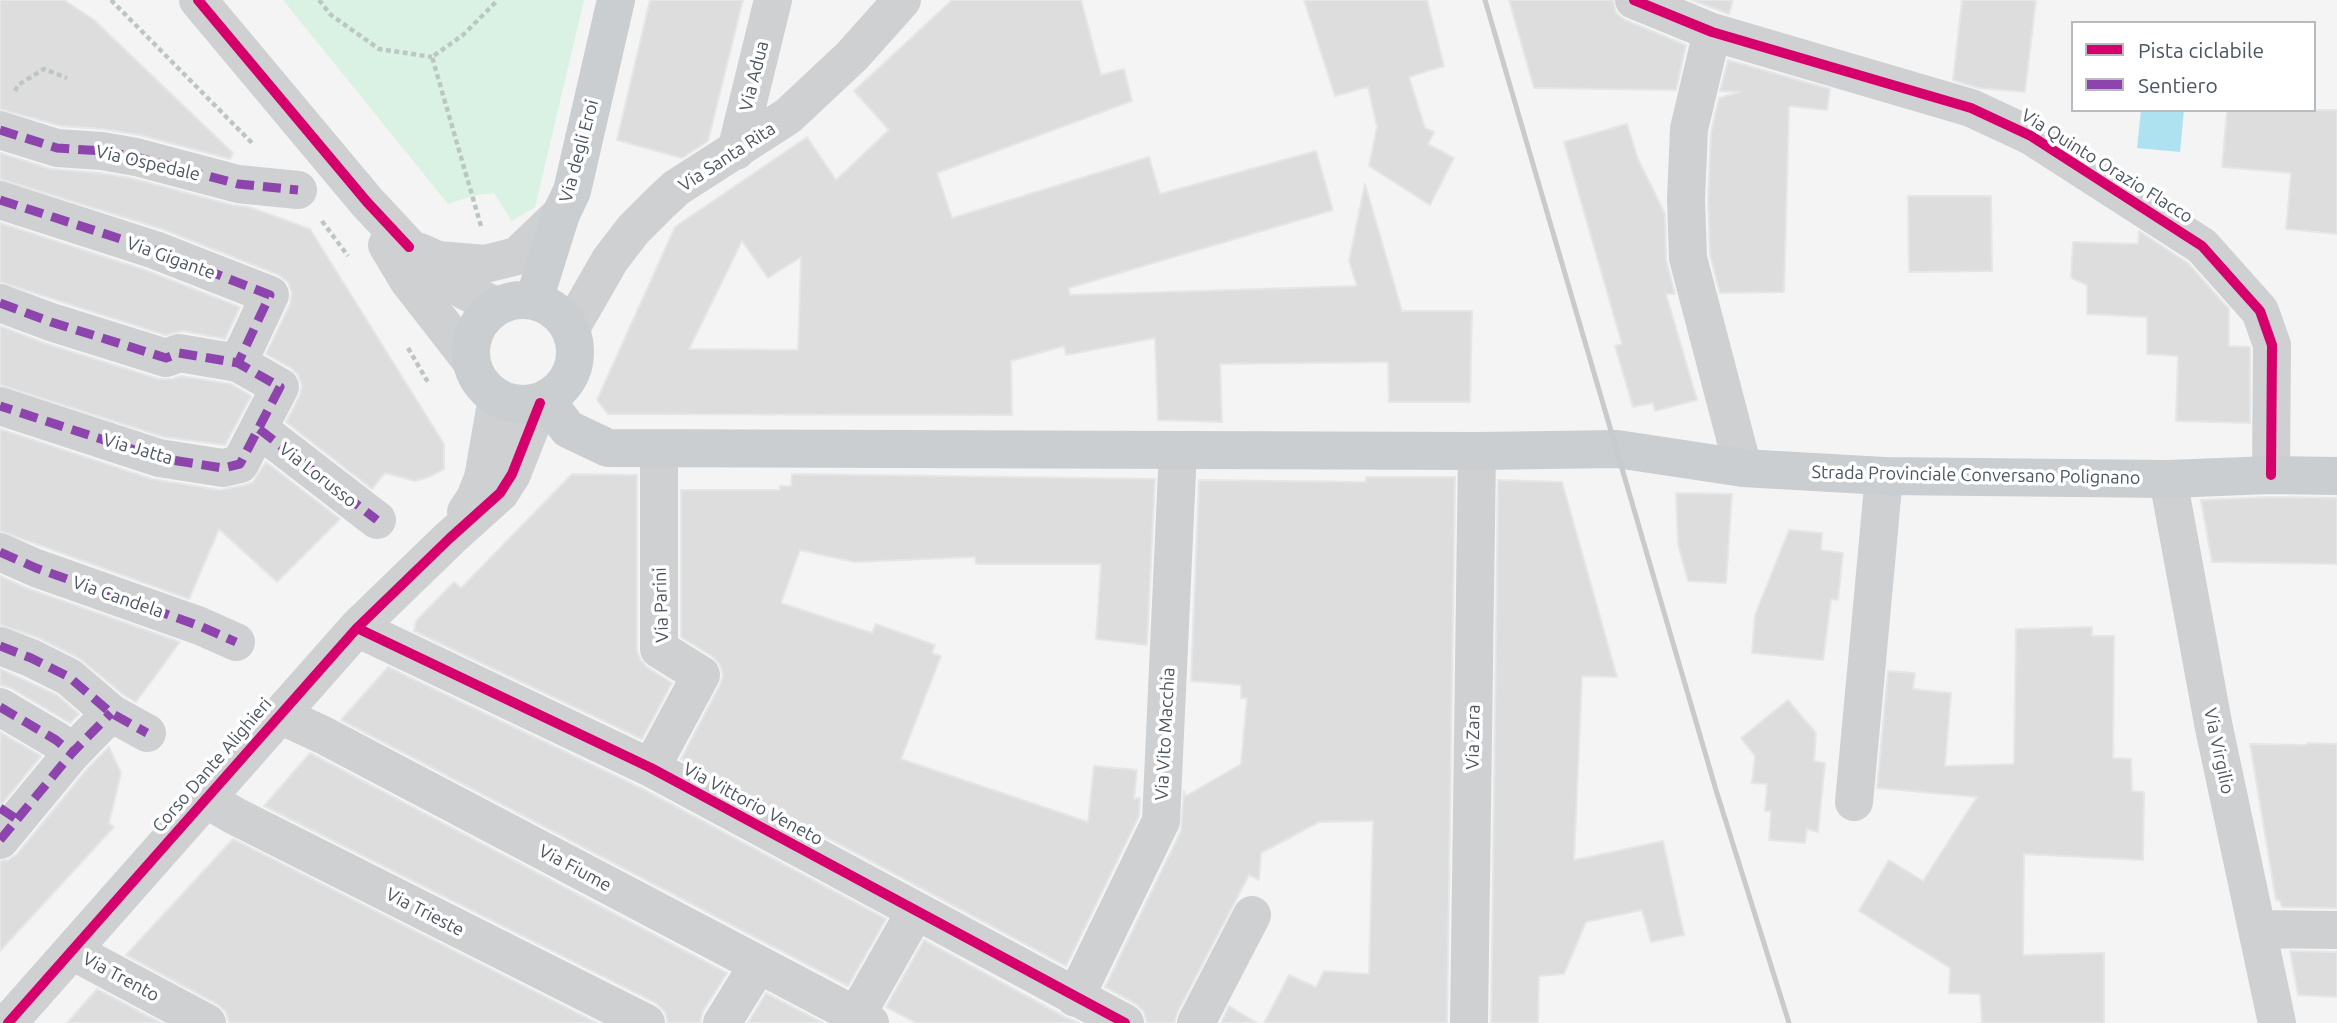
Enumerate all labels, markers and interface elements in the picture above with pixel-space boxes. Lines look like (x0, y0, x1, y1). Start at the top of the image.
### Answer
legend (2071, 21, 2316, 112)
text: Pista ciclabile (2138, 38, 2264, 62)
street label: Via Adua (735, 39, 773, 113)
text: Sentiero (2138, 73, 2218, 97)
street label: Via degli Eroi (555, 97, 603, 205)
street label: Via Quinto Orazio Flacco (2017, 104, 2197, 228)
street label: Via Santa Rita (675, 118, 779, 196)
street label: Via Ospedale (94, 141, 202, 185)
street label: Via Gigante (124, 232, 218, 284)
street label: Via Jatta (101, 429, 175, 469)
street label: Via Lorusso (275, 438, 361, 512)
street label: Strada Provinciale Conversano Polignano (1811, 461, 2141, 489)
street label: Via Parini (649, 567, 673, 643)
street label: Via Candela (70, 571, 166, 623)
street label: Via Vito Macchia (1151, 667, 1179, 801)
street label: Corso Dante Alighieri (148, 693, 276, 837)
street label: Via Zara (1462, 704, 1484, 770)
street label: Via Virgilio (2199, 706, 2239, 796)
street label: Via Vittorio Veneto (679, 758, 827, 850)
street label: Via Fiume (535, 840, 615, 896)
street label: Via Trieste (382, 883, 468, 941)
street label: Via Trento (79, 948, 163, 1006)

